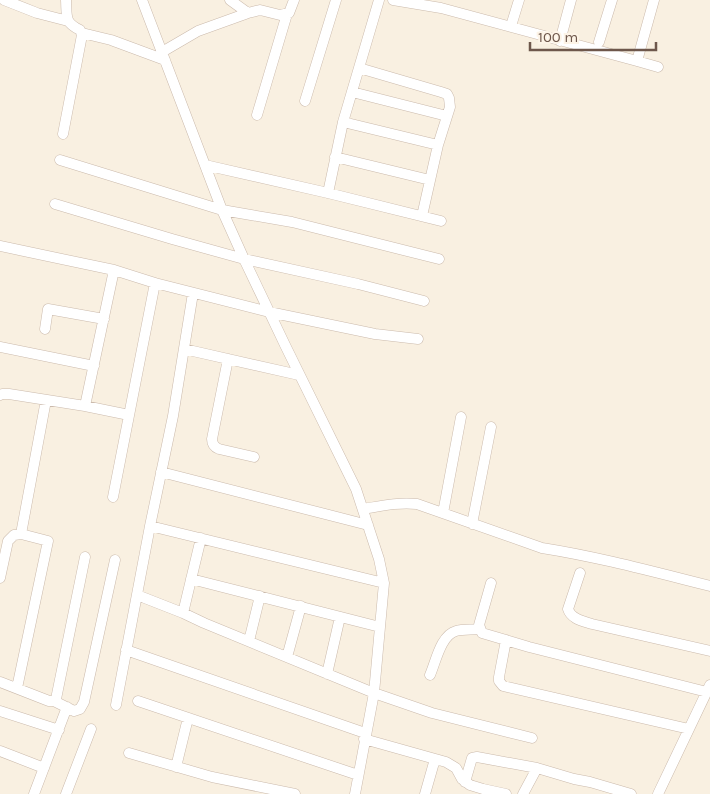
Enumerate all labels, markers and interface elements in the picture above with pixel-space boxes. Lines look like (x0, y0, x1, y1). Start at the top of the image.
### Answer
scale bar (530, 20, 656, 52)
text: 100 m (538, 28, 578, 46)

